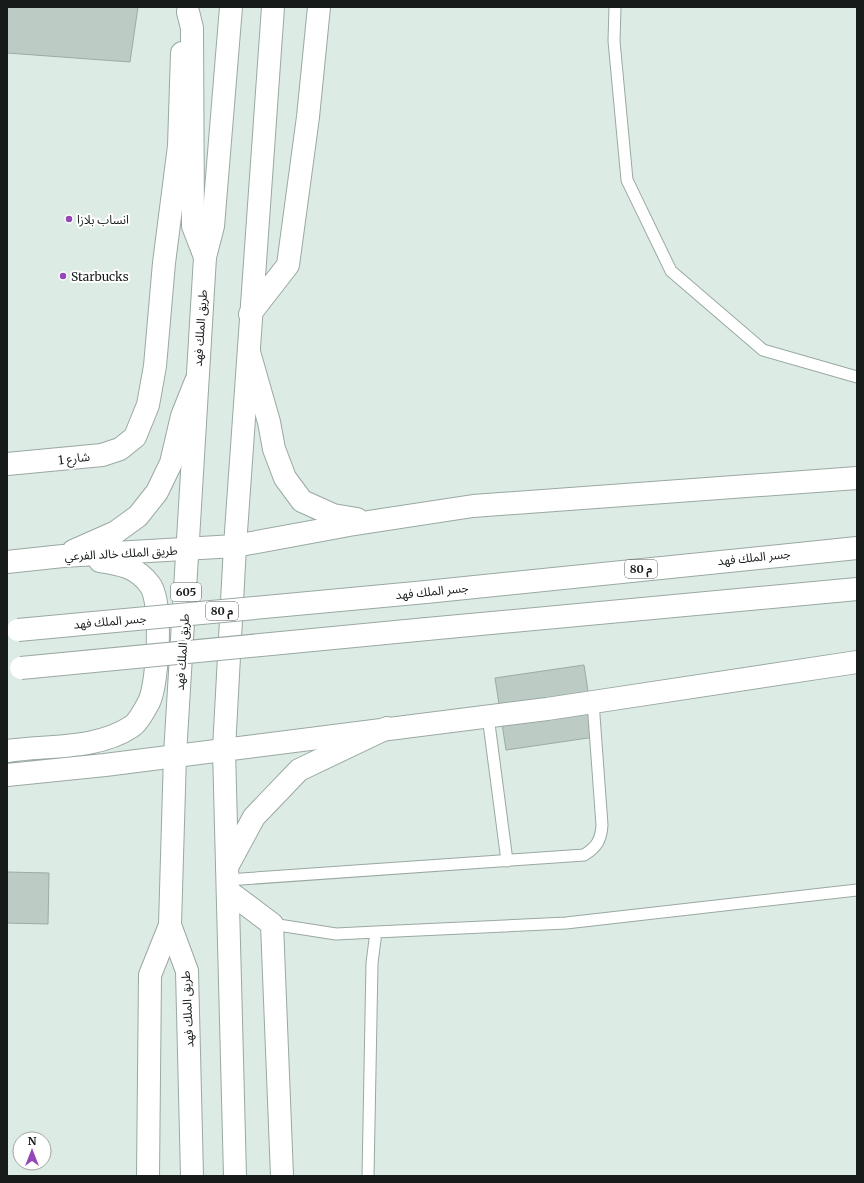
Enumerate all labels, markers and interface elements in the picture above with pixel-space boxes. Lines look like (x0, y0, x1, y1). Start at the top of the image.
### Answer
place label: انساب بلازا (77, 212, 129, 227)
marker: انساب بلازا (64, 214, 74, 224)
place label: Starbucks (71, 269, 129, 284)
marker: Starbucks (58, 271, 68, 281)
street label: طريق الملك فهد (190, 289, 211, 367)
street label: شارع 1 (57, 449, 91, 469)
street label: طريق الملك خالد الفرعي (64, 543, 178, 566)
street label: جسر الملك فهد (717, 546, 791, 568)
road number: م 80 (625, 560, 657, 578)
street label: جسر الملك فهد (395, 580, 469, 602)
road number: 605 (171, 583, 201, 601)
road number: م 80 (206, 602, 238, 620)
street label: جسر الملك فهد (73, 610, 147, 632)
street label: طريق الملك فهد (172, 613, 193, 691)
street label: طريق الملك فهد (177, 970, 198, 1048)
north arrow (12, 1131, 52, 1171)
text: N (28, 1134, 37, 1148)

